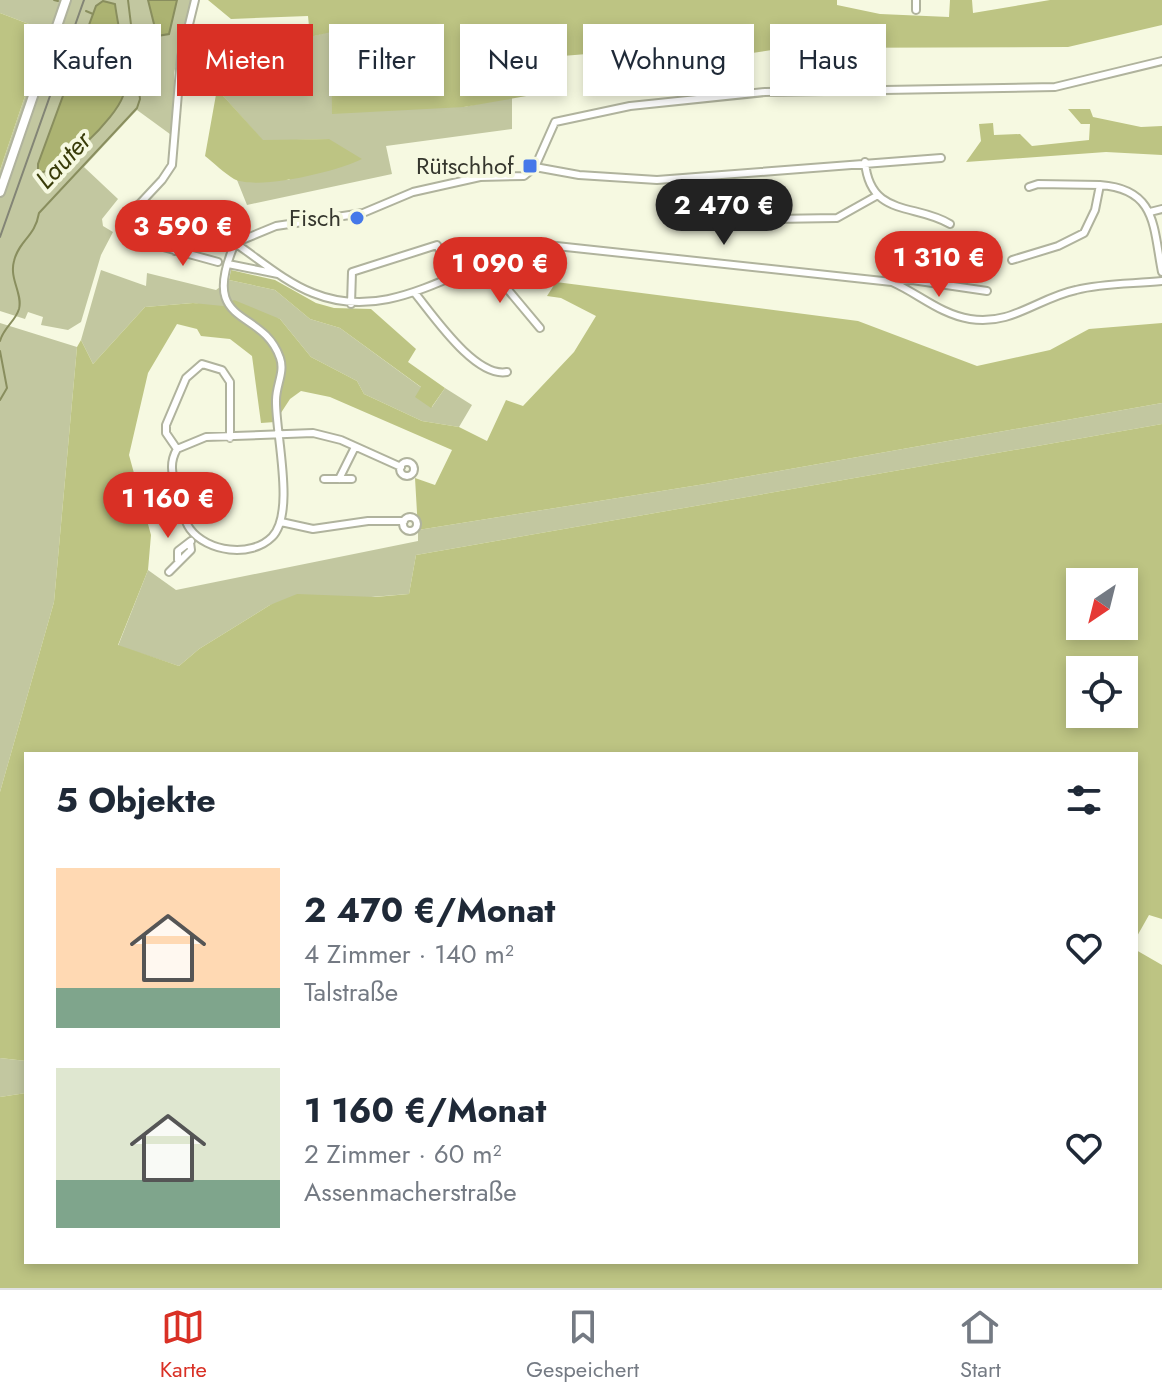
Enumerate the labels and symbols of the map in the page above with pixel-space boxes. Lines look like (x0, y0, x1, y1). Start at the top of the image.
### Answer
water label: Lauter (26, 122, 101, 197)
place label: Rütschhof (416, 148, 515, 183)
marker: Rütschhof (521, 157, 539, 175)
pin: 2 470 € (650, 179, 798, 247)
pin: 3 590 € (109, 200, 257, 268)
place label: Fisch (289, 200, 341, 235)
marker: Fisch (348, 209, 366, 227)
pin: 1 310 € (865, 231, 1013, 299)
pin: 1 090 € (426, 237, 574, 305)
pin: 1 160 € (94, 472, 242, 540)
north arrow (1066, 568, 1138, 640)

